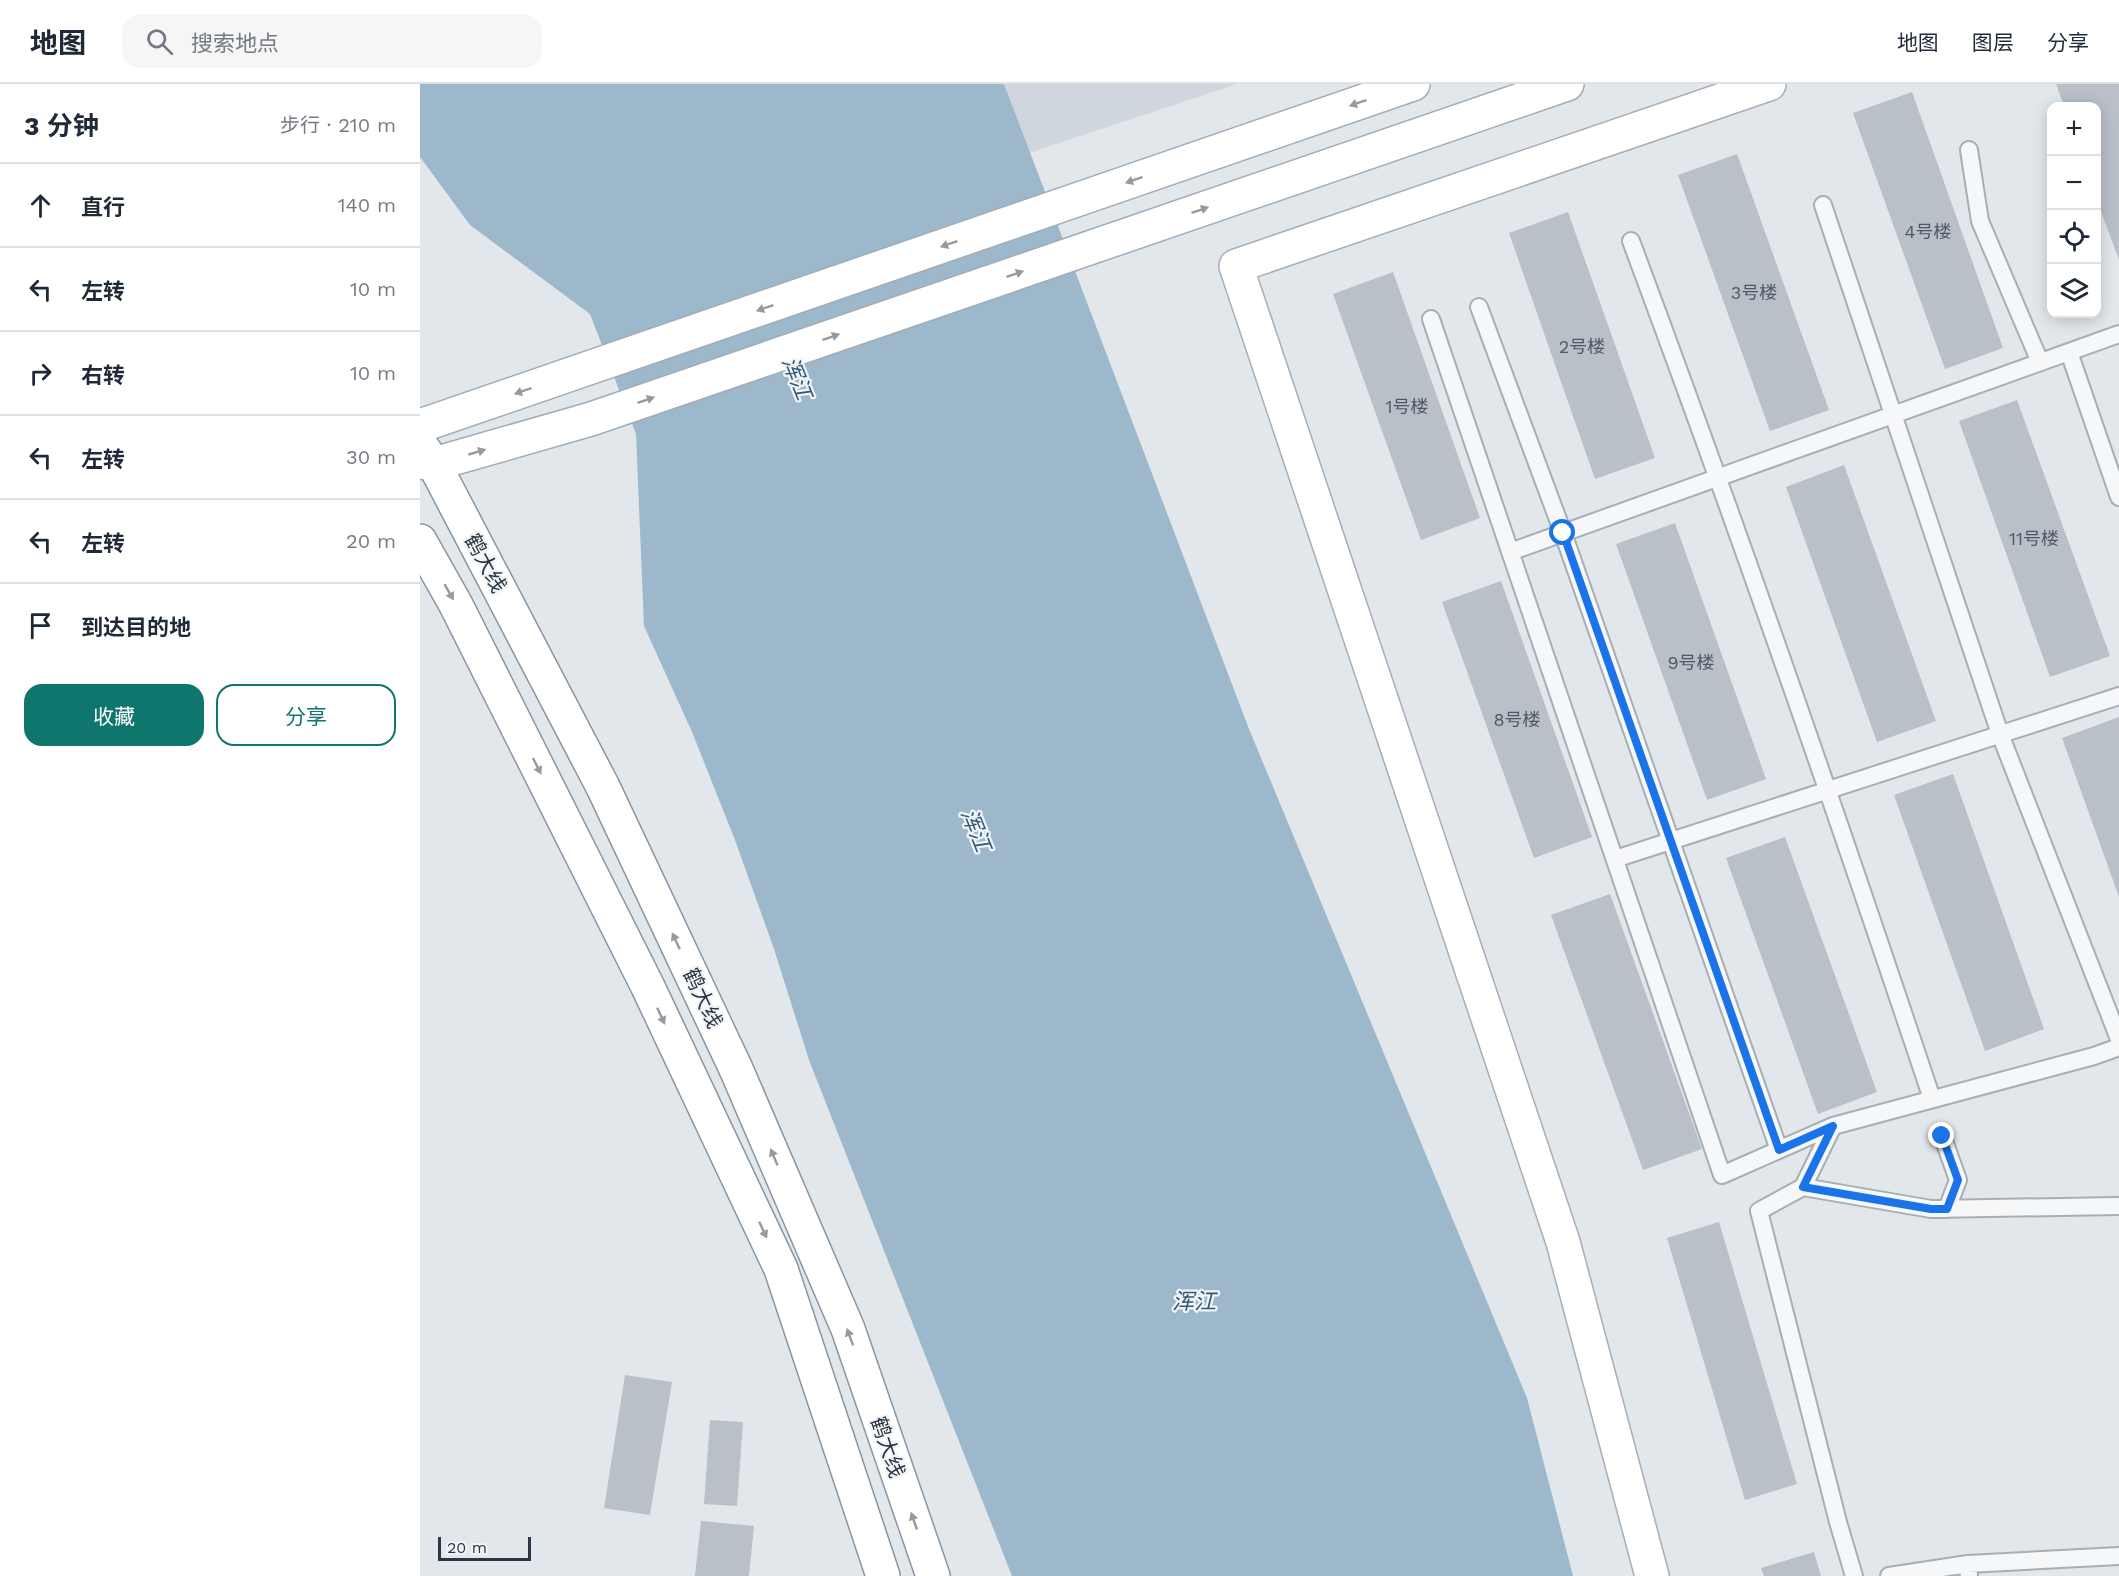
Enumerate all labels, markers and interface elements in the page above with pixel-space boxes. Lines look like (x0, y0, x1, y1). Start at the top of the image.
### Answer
search box (122, 14, 542, 68)
icon: search (143, 25, 176, 58)
text: 地图 (30, 27, 86, 60)
text: 地图 (1897, 30, 1939, 55)
text: 图层 (1972, 30, 2014, 55)
text: 分享 (2047, 30, 2089, 55)
text: 搜索地点 (191, 31, 279, 56)
one-way arrow (1349, 99, 1367, 109)
map controls (2047, 102, 2101, 318)
button: + (2047, 102, 2101, 156)
text: 3 分钟 (24, 111, 99, 141)
text: 步行 · 210 m (280, 113, 396, 137)
button: − (2047, 156, 2101, 210)
one-way arrow (1125, 176, 1143, 186)
icon: ahead (24, 189, 57, 222)
text: 140 m (338, 193, 396, 217)
text: 直行 (81, 195, 125, 220)
one-way arrow (1191, 205, 1209, 215)
button: locate (2047, 210, 2101, 264)
house number: 4号楼 (1905, 221, 1952, 242)
one-way arrow (940, 240, 958, 249)
button: layers (2047, 264, 2101, 318)
one-way arrow (1006, 268, 1024, 278)
icon: left (24, 273, 57, 306)
text: 10 m (350, 277, 396, 301)
text: 左转 (81, 279, 125, 304)
house number: 3号楼 (1731, 282, 1777, 303)
one-way arrow (756, 303, 774, 313)
one-way arrow (822, 332, 840, 342)
house number: 2号楼 (1559, 336, 1605, 357)
water label: 浑江 (777, 353, 818, 405)
icon: right (24, 357, 57, 390)
text: 10 m (350, 361, 396, 385)
text: 右转 (81, 363, 125, 388)
one-way arrow (514, 386, 532, 396)
one-way arrow (638, 395, 656, 405)
house number: 1号楼 (1385, 396, 1429, 417)
icon: left (24, 441, 57, 474)
text: 30 m (346, 445, 396, 469)
text: 左转 (81, 447, 125, 472)
one-way arrow (468, 447, 486, 456)
route start (1549, 519, 1575, 545)
icon: left (24, 525, 57, 558)
house number: 11号楼 (2009, 528, 2059, 549)
text: 20 m (346, 529, 396, 553)
street label: 鹤大线 (460, 529, 512, 597)
text: 左转 (81, 531, 125, 556)
one-way arrow (444, 584, 454, 601)
icon: arrive (24, 609, 57, 642)
text: 到达目的地 (81, 615, 191, 640)
house number: 9号楼 (1667, 652, 1715, 673)
button: 收藏 (24, 684, 204, 746)
button: 分享 (216, 684, 396, 746)
house number: 8号楼 (1493, 709, 1541, 730)
one-way arrow (532, 757, 542, 774)
water label: 浑江 (956, 805, 997, 857)
one-way arrow (672, 933, 681, 950)
street label: 鹤大线 (678, 964, 728, 1032)
one-way arrow (657, 1007, 666, 1024)
route end (1928, 1122, 1954, 1148)
one-way arrow (769, 1148, 778, 1166)
one-way arrow (758, 1221, 767, 1238)
water label: 浑江 (1172, 1289, 1218, 1314)
one-way arrow (845, 1327, 855, 1345)
street label: 鹤大线 (866, 1413, 910, 1481)
one-way arrow (909, 1512, 919, 1530)
scale bar (438, 1534, 531, 1562)
text: 20 m (447, 1538, 487, 1557)

